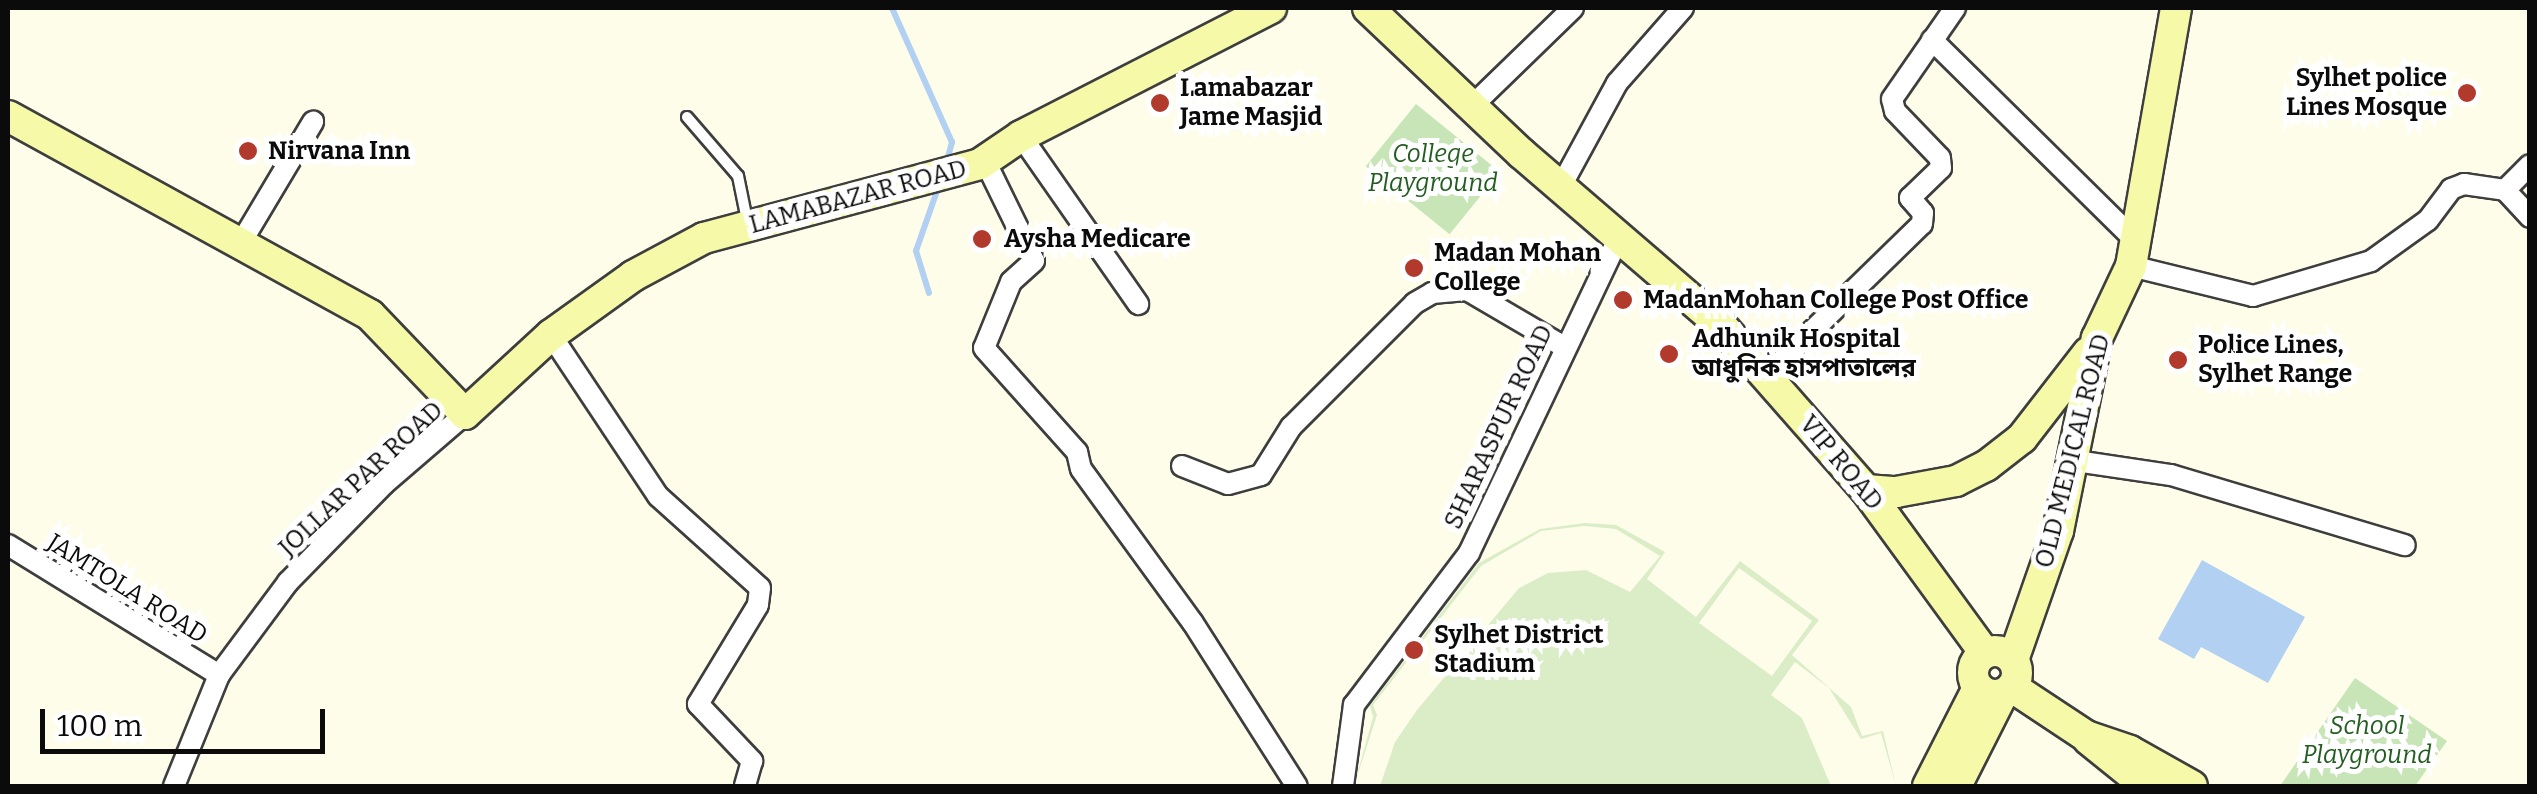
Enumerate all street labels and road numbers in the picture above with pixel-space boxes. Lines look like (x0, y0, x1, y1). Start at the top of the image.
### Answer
street label: LAMABAZAR ROAD (746, 154, 970, 240)
street label: SHARASPUR ROAD (1439, 320, 1559, 534)
street label: OLD MEDICAL ROAD (2029, 331, 2117, 571)
street label: JOLLAR PAR ROAD (273, 395, 449, 563)
street label: VIP ROAD (1793, 410, 1889, 516)
street label: JAMTOLA ROAD (41, 528, 213, 650)

